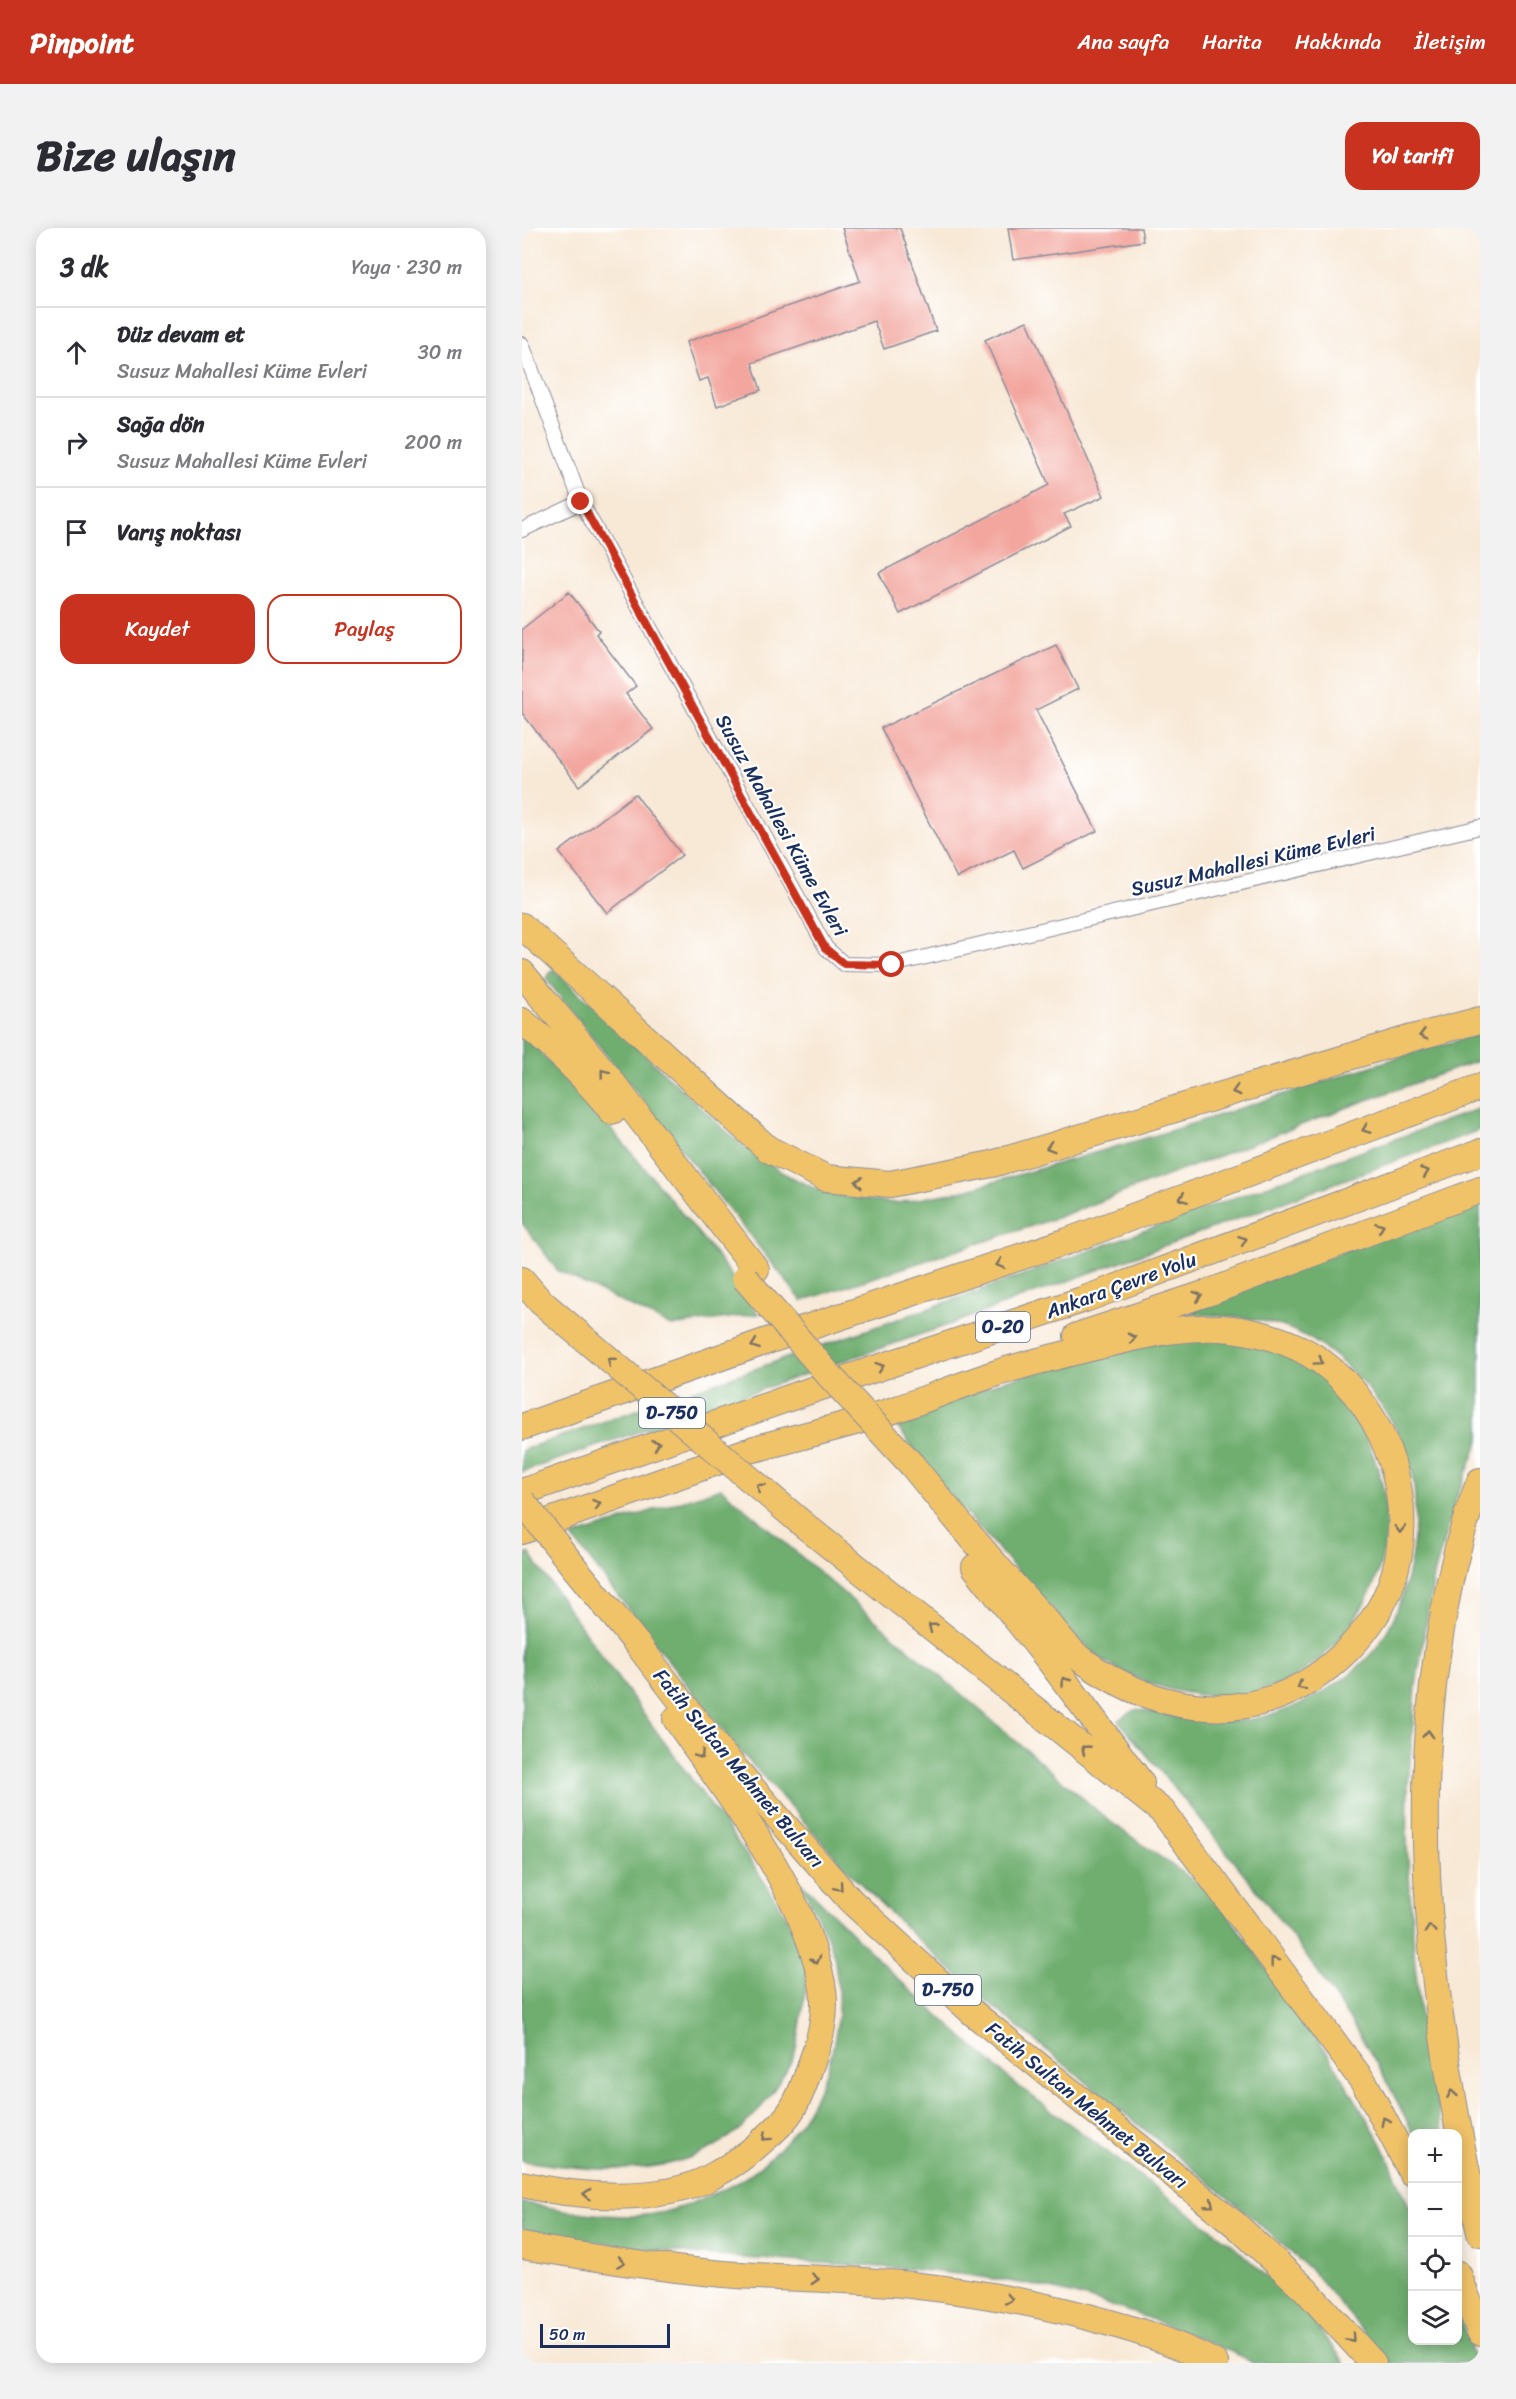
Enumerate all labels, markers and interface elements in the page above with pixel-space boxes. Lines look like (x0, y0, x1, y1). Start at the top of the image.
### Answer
text: Pinpoint (30, 18, 134, 67)
text: Ana sayfa (1077, 23, 1169, 61)
text: Harita (1202, 23, 1262, 61)
text: Hakkında (1295, 23, 1381, 61)
text: İletişim (1414, 23, 1486, 61)
text: Bize ulaşın (36, 119, 236, 193)
button: Yol tarifi (1345, 122, 1480, 190)
text: 3 dk (60, 244, 109, 290)
text: Yaya · 230 m (351, 250, 462, 285)
text: Düz devam et (117, 315, 245, 354)
text: 30 m (418, 335, 462, 370)
icon: ahead (60, 336, 93, 369)
text: Susuz Mahallesi Küme Evleri (117, 354, 367, 389)
text: Sağa dön (117, 405, 204, 444)
text: 200 m (405, 425, 462, 460)
icon: right (60, 426, 93, 459)
text: Susuz Mahallesi Küme Evleri (117, 444, 367, 479)
route end (567, 488, 593, 514)
text: Varış noktası (117, 513, 241, 552)
icon: arrive (60, 516, 93, 549)
button: Kaydet (60, 594, 255, 664)
button: Paylaş (267, 594, 462, 664)
street label: Susuz Mahallesi Küme Evleri (706, 707, 858, 943)
street label: Susuz Mahallesi Küme Evleri (1127, 816, 1379, 907)
route start (878, 951, 904, 977)
one-way arrow (1419, 1028, 1429, 1041)
one-way arrow (601, 1069, 612, 1080)
one-way arrow (1232, 1084, 1242, 1096)
one-way arrow (1361, 1121, 1372, 1134)
one-way arrow (1045, 1140, 1056, 1152)
one-way arrow (1419, 1166, 1430, 1179)
one-way arrow (855, 1176, 864, 1189)
one-way arrow (1179, 1190, 1189, 1203)
one-way arrow (1374, 1222, 1385, 1234)
one-way arrow (1237, 1235, 1247, 1248)
street label: Ankara Çevre Yolu (1040, 1242, 1202, 1329)
one-way arrow (995, 1256, 1006, 1269)
one-way arrow (1192, 1291, 1203, 1304)
road number: O-20 (976, 1312, 1030, 1342)
one-way arrow (1127, 1332, 1137, 1345)
one-way arrow (750, 1338, 761, 1351)
one-way arrow (1312, 1354, 1323, 1365)
one-way arrow (607, 1358, 618, 1369)
one-way arrow (874, 1362, 885, 1375)
road number: D-750 (639, 1398, 705, 1428)
one-way arrow (650, 1439, 661, 1452)
one-way arrow (756, 1484, 767, 1495)
one-way arrow (591, 1498, 601, 1511)
one-way arrow (1394, 1525, 1406, 1534)
one-way arrow (928, 1624, 939, 1635)
street label: Fatih Sultan Mehmet Bulvarı (644, 1660, 833, 1876)
one-way arrow (1061, 1677, 1072, 1688)
one-way arrow (1297, 1679, 1307, 1690)
one-way arrow (1421, 1730, 1434, 1739)
one-way arrow (1080, 1746, 1091, 1757)
one-way arrow (693, 1748, 704, 1759)
one-way arrow (831, 1880, 842, 1891)
one-way arrow (1424, 1925, 1437, 1934)
one-way arrow (809, 1954, 821, 1965)
one-way arrow (1271, 1957, 1282, 1968)
road number: D-750 (915, 1975, 981, 2005)
street label: Fatih Sultan Mehmet Bulvarı (977, 2012, 1196, 2199)
one-way arrow (1446, 2089, 1459, 2099)
one-way arrow (1381, 2116, 1393, 2127)
map controls (1408, 2129, 1462, 2345)
button: + (1408, 2129, 1462, 2183)
one-way arrow (762, 2130, 772, 2141)
button: − (1408, 2183, 1462, 2237)
one-way arrow (582, 2188, 591, 2201)
one-way arrow (1203, 2197, 1214, 2208)
button: locate (1408, 2237, 1462, 2291)
one-way arrow (617, 2256, 626, 2268)
one-way arrow (811, 2272, 820, 2285)
button: layers (1408, 2291, 1462, 2345)
one-way arrow (1004, 2292, 1014, 2305)
text: 50 m (549, 2320, 585, 2349)
scale bar (540, 2321, 670, 2348)
one-way arrow (1344, 2331, 1355, 2342)

